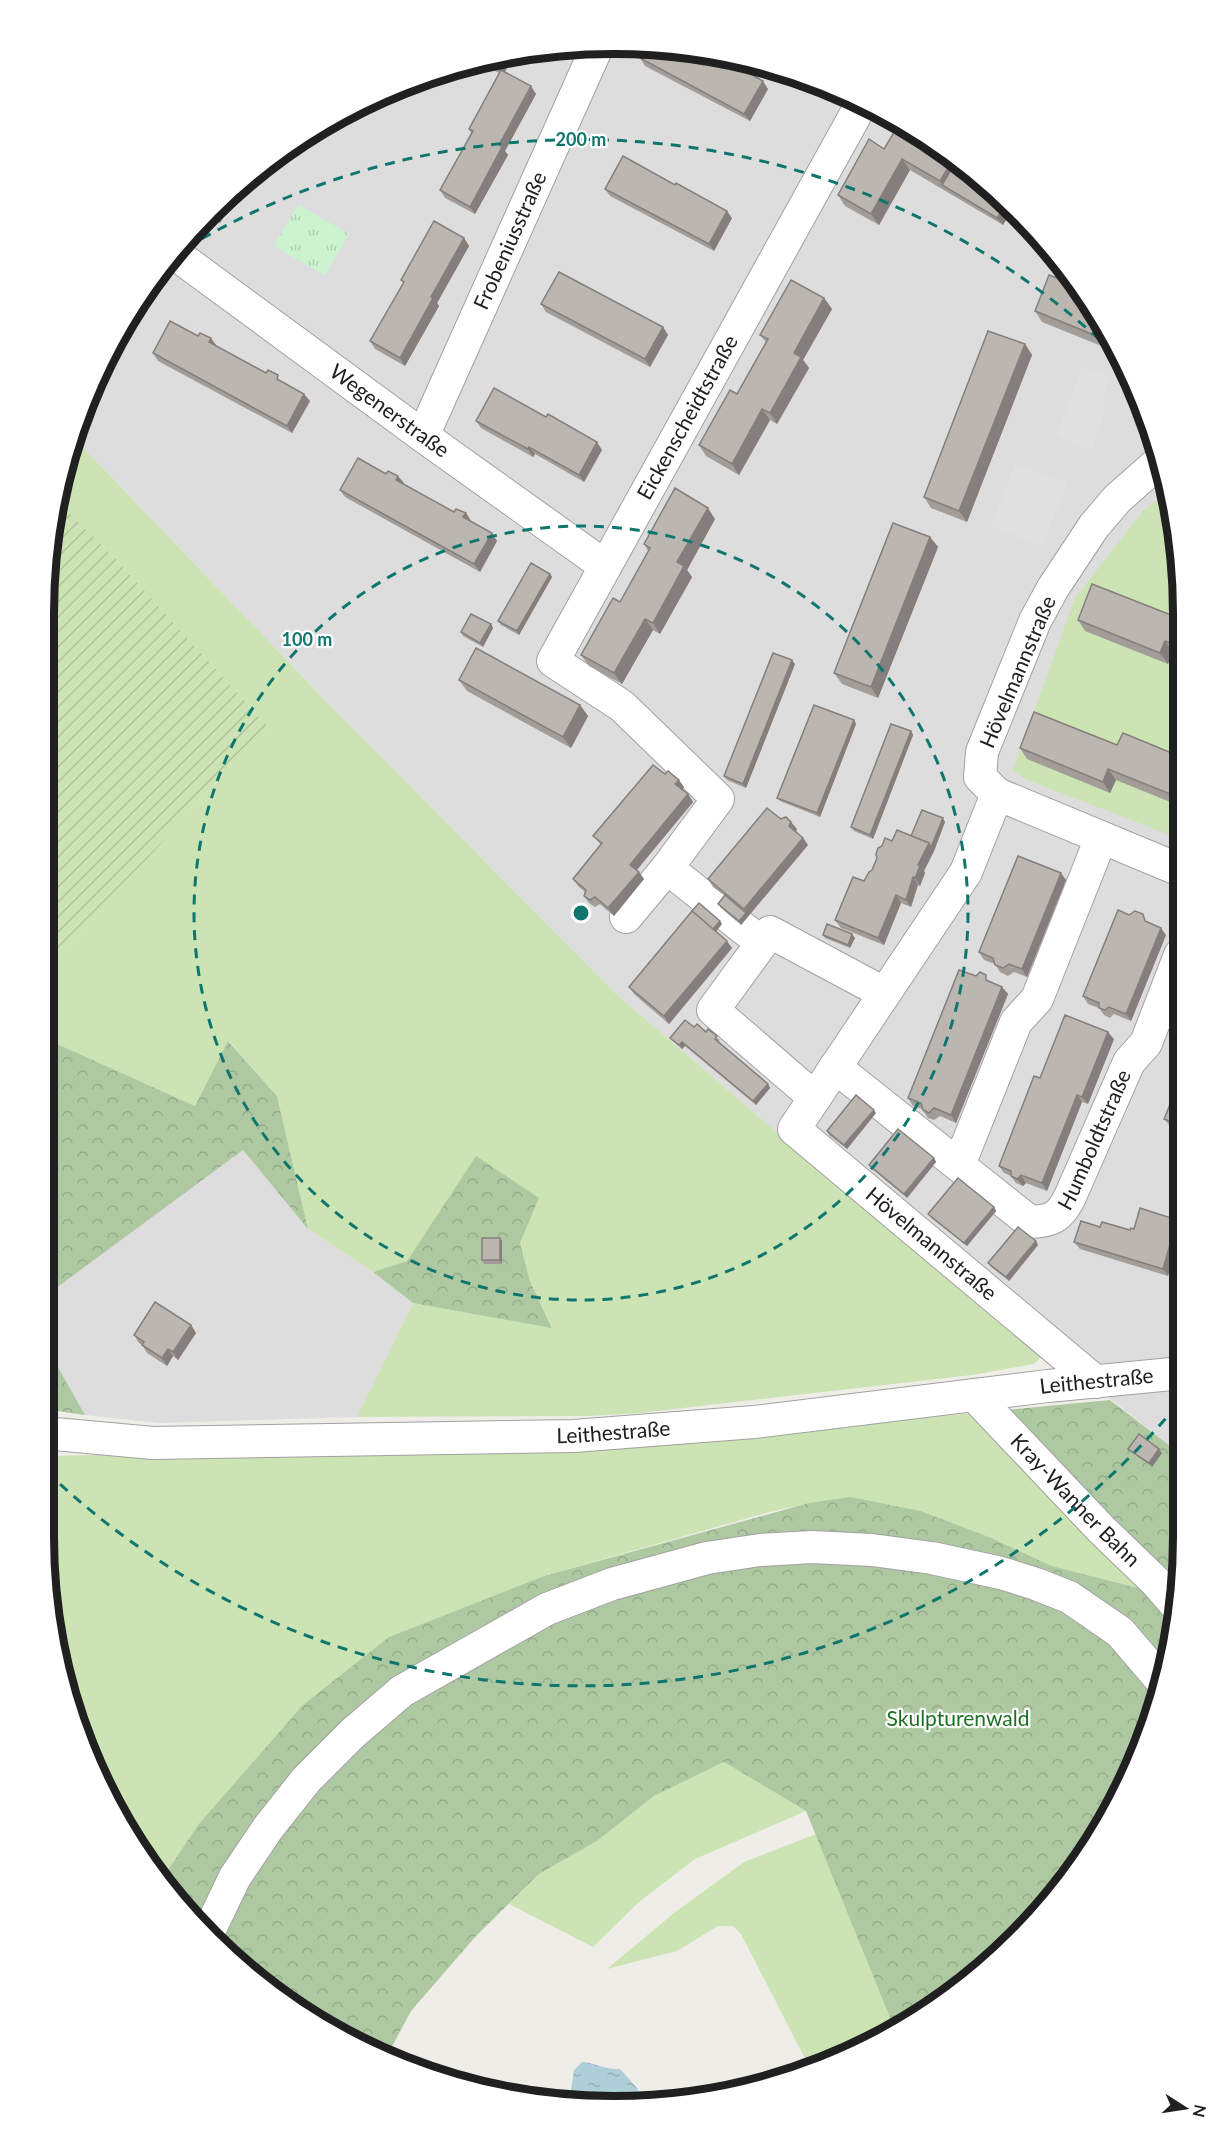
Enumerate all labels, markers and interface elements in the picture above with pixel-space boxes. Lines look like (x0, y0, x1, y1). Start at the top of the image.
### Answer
text: 200 m (556, 128, 606, 150)
street label: Frobeniusstraße (467, 167, 551, 313)
street label: Eickenscheidtstraße (631, 330, 742, 503)
street label: Wegenerstraße (326, 358, 455, 462)
street label: Hövelmannstraße (973, 592, 1060, 751)
text: 100 m (282, 628, 332, 650)
centre of rings (571, 903, 591, 923)
street label: Humboldtstraße (1051, 1065, 1135, 1214)
street label: Hövelmannstraße (862, 1181, 1003, 1305)
street label: Leithestraße (1038, 1362, 1154, 1398)
street label: Leithestraße (556, 1415, 671, 1447)
street label: Kray-Wanner Bahn (1006, 1428, 1146, 1571)
park label: Skulpturenwald (887, 1705, 1029, 1730)
north arrow (1155, 2078, 1215, 2138)
text: N (1190, 2103, 1211, 2119)

